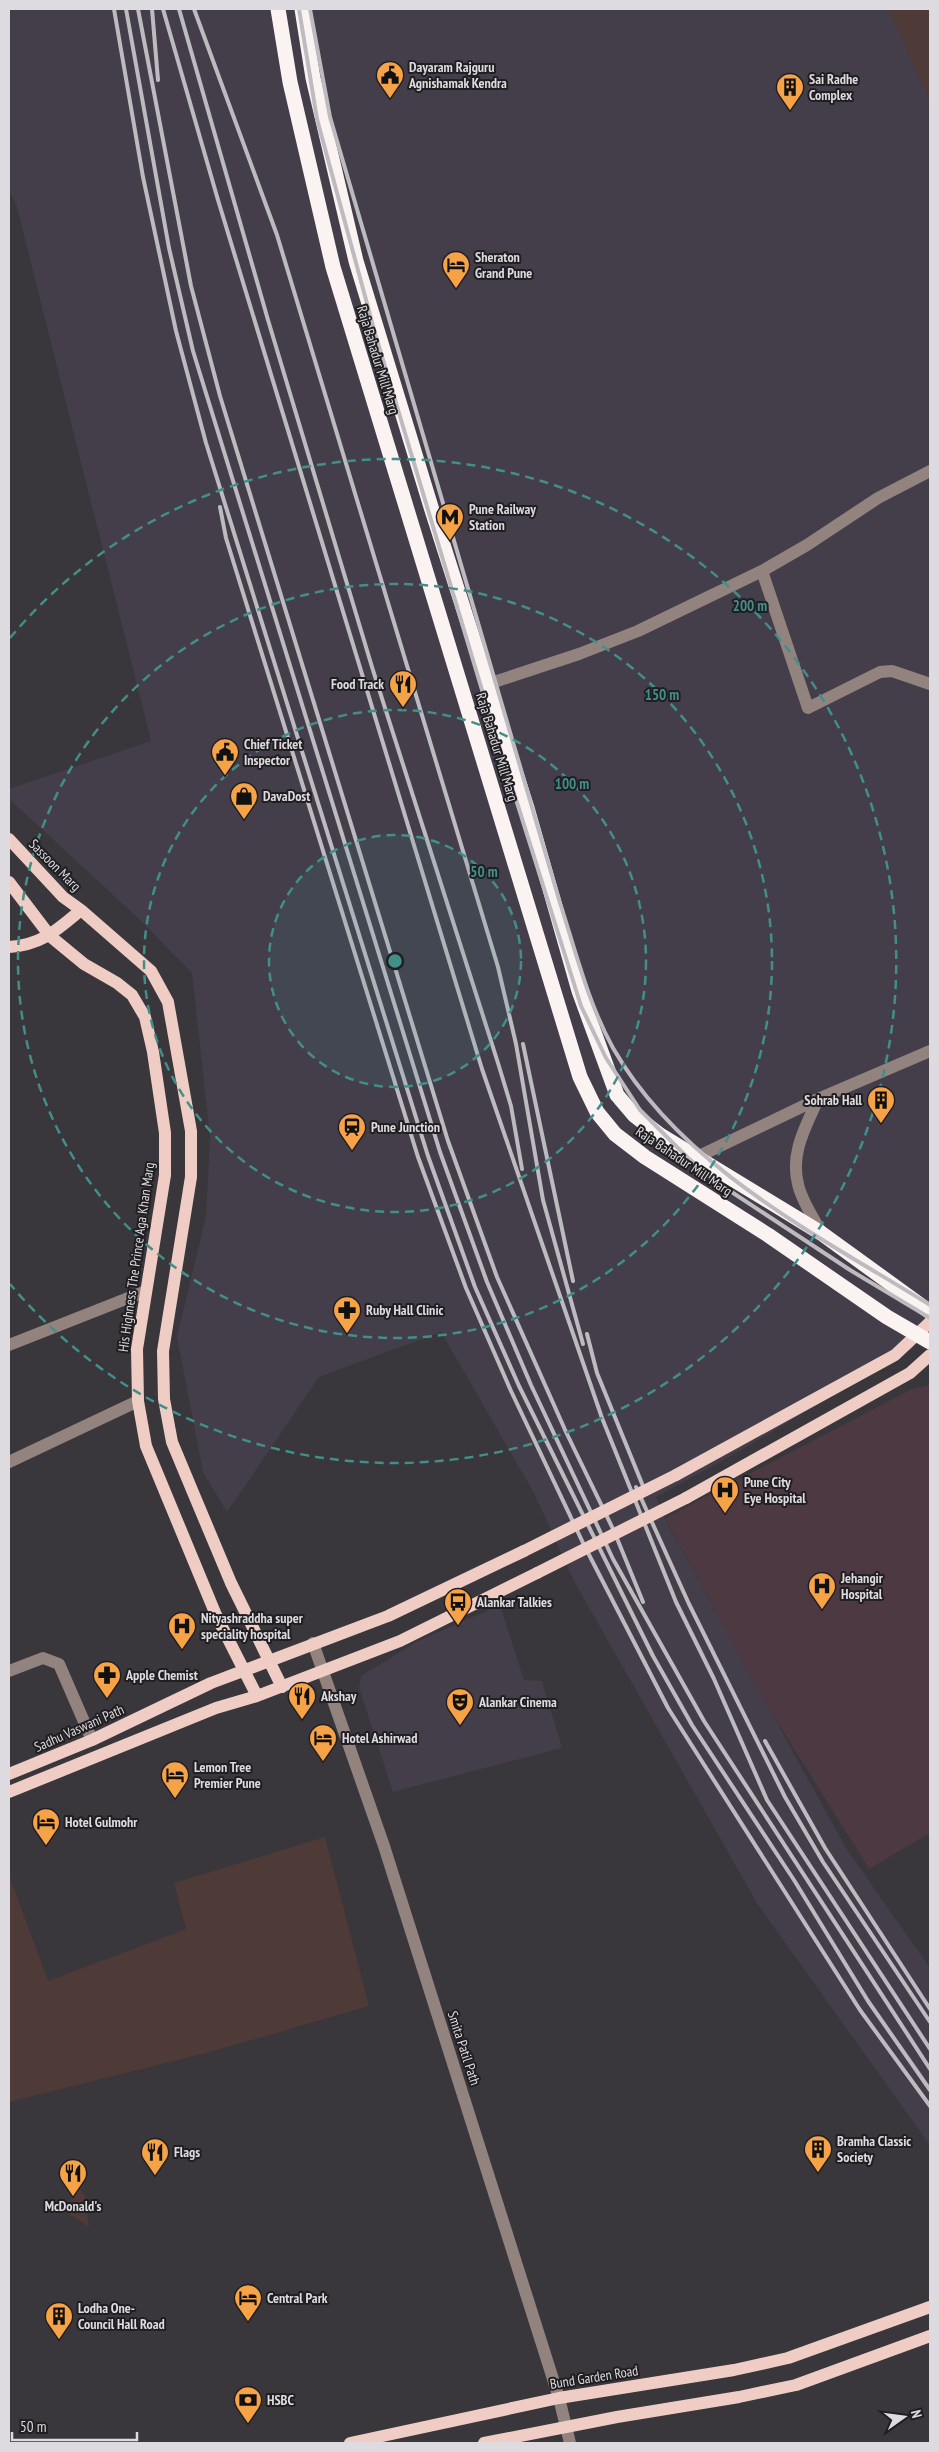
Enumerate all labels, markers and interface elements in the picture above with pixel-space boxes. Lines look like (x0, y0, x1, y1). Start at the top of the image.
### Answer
place label: Dayaram Rajguru Agnishamak Kendra (408, 58, 507, 92)
public building icon: Dayaram Rajguru Agnishamak Kendra (375, 60, 405, 99)
place label: Sai Radhe Complex (809, 70, 858, 104)
building icon: Sai Radhe Complex (775, 72, 805, 111)
place label: Sheraton Grand Pune (475, 248, 532, 282)
hotel icon: Sheraton Grand Pune (441, 250, 471, 289)
street label: Raja Bahadur Mill Marg (353, 304, 403, 416)
place label: Pune Railway Station (469, 500, 536, 534)
metro station icon: Pune Railway Station (435, 502, 465, 541)
text: 200 m (733, 596, 767, 615)
restaurant icon: Food Track (388, 669, 418, 708)
place label: Food Track (331, 675, 384, 693)
text: 150 m (645, 685, 679, 704)
street label: Raja Bahadur Mill Marg (472, 691, 522, 803)
place label: Chief Ticket Inspector (244, 735, 302, 769)
public building icon: Chief Ticket Inspector (210, 737, 240, 776)
text: 100 m (555, 774, 589, 793)
shop icon: DavaDost (229, 781, 259, 820)
place label: DavaDost (263, 787, 310, 805)
street label: Sassoon Marg (25, 835, 85, 895)
text: 50 m (470, 862, 498, 881)
centre of rings (386, 952, 404, 970)
building icon: Sohrab Hall (866, 1085, 896, 1124)
place label: Sohrab Hall (804, 1091, 863, 1109)
station icon: Pune Junction (337, 1112, 367, 1151)
place label: Pune Junction (371, 1118, 440, 1136)
street label: Raja Bahadur Mill Marg (632, 1122, 736, 1200)
street label: His Highness The Prince Aga Khan Marg (114, 1161, 158, 1353)
pharmacy icon: Ruby Hall Clinic (332, 1295, 362, 1334)
place label: Ruby Hall Clinic (366, 1301, 444, 1319)
place label: Pune City Eye Hospital (744, 1473, 806, 1507)
hospital icon: Pune City Eye Hospital (710, 1475, 740, 1514)
place label: Jehangir Hospital (840, 1569, 884, 1603)
hospital icon: Jehangir Hospital (807, 1571, 837, 1610)
bus stop icon: Alankar Talkies (443, 1587, 473, 1626)
place label: Alankar Talkies (476, 1593, 552, 1611)
place label: Nityashraddha super speciality hospital (201, 1609, 304, 1643)
hospital icon: Nityashraddha super speciality hospital (167, 1611, 197, 1650)
pharmacy icon: Apple Chemist (92, 1660, 122, 1699)
place label: Apple Chemist (125, 1666, 198, 1684)
restaurant icon: Akshay (287, 1681, 317, 1720)
place label: Akshay (320, 1687, 357, 1705)
theatre icon: Alankar Cinema (445, 1687, 475, 1726)
place label: Alankar Cinema (478, 1693, 557, 1711)
street label: Sadhu Vaswani Path (31, 1700, 127, 1756)
hotel icon: Hotel Ashirwad (308, 1723, 338, 1762)
place label: Hotel Ashirwad (342, 1729, 417, 1747)
place label: Lemon Tree Premier Pune (194, 1758, 261, 1792)
hotel icon: Lemon Tree Premier Pune (160, 1760, 190, 1799)
hotel icon: Hotel Gulmohr (31, 1807, 61, 1846)
place label: Hotel Gulmohr (65, 1813, 138, 1831)
street label: Smita Patil Path (444, 2009, 484, 2087)
place label: Bramha Classic Society (837, 2132, 911, 2166)
building icon: Bramha Classic Society (803, 2134, 833, 2173)
restaurant icon: Flags (140, 2137, 170, 2176)
place label: Flags (174, 2143, 200, 2161)
restaurant icon: McDonald's (58, 2158, 88, 2197)
place label: McDonald's (45, 2197, 101, 2215)
hotel icon: Central Park (233, 2283, 263, 2322)
place label: Central Park (267, 2289, 328, 2307)
place label: Lodha One- Council Hall Road (78, 2299, 165, 2333)
building icon: Lodha One- Council Hall Road (44, 2301, 74, 2340)
street label: Bund Garden Road (549, 2361, 639, 2393)
bank icon: HSBC (233, 2385, 263, 2424)
place label: HSBC (267, 2391, 294, 2409)
north arrow (879, 2392, 929, 2442)
text: N (907, 2408, 926, 2420)
scale bar (12, 2410, 138, 2442)
text: 50 m (20, 2417, 46, 2436)

